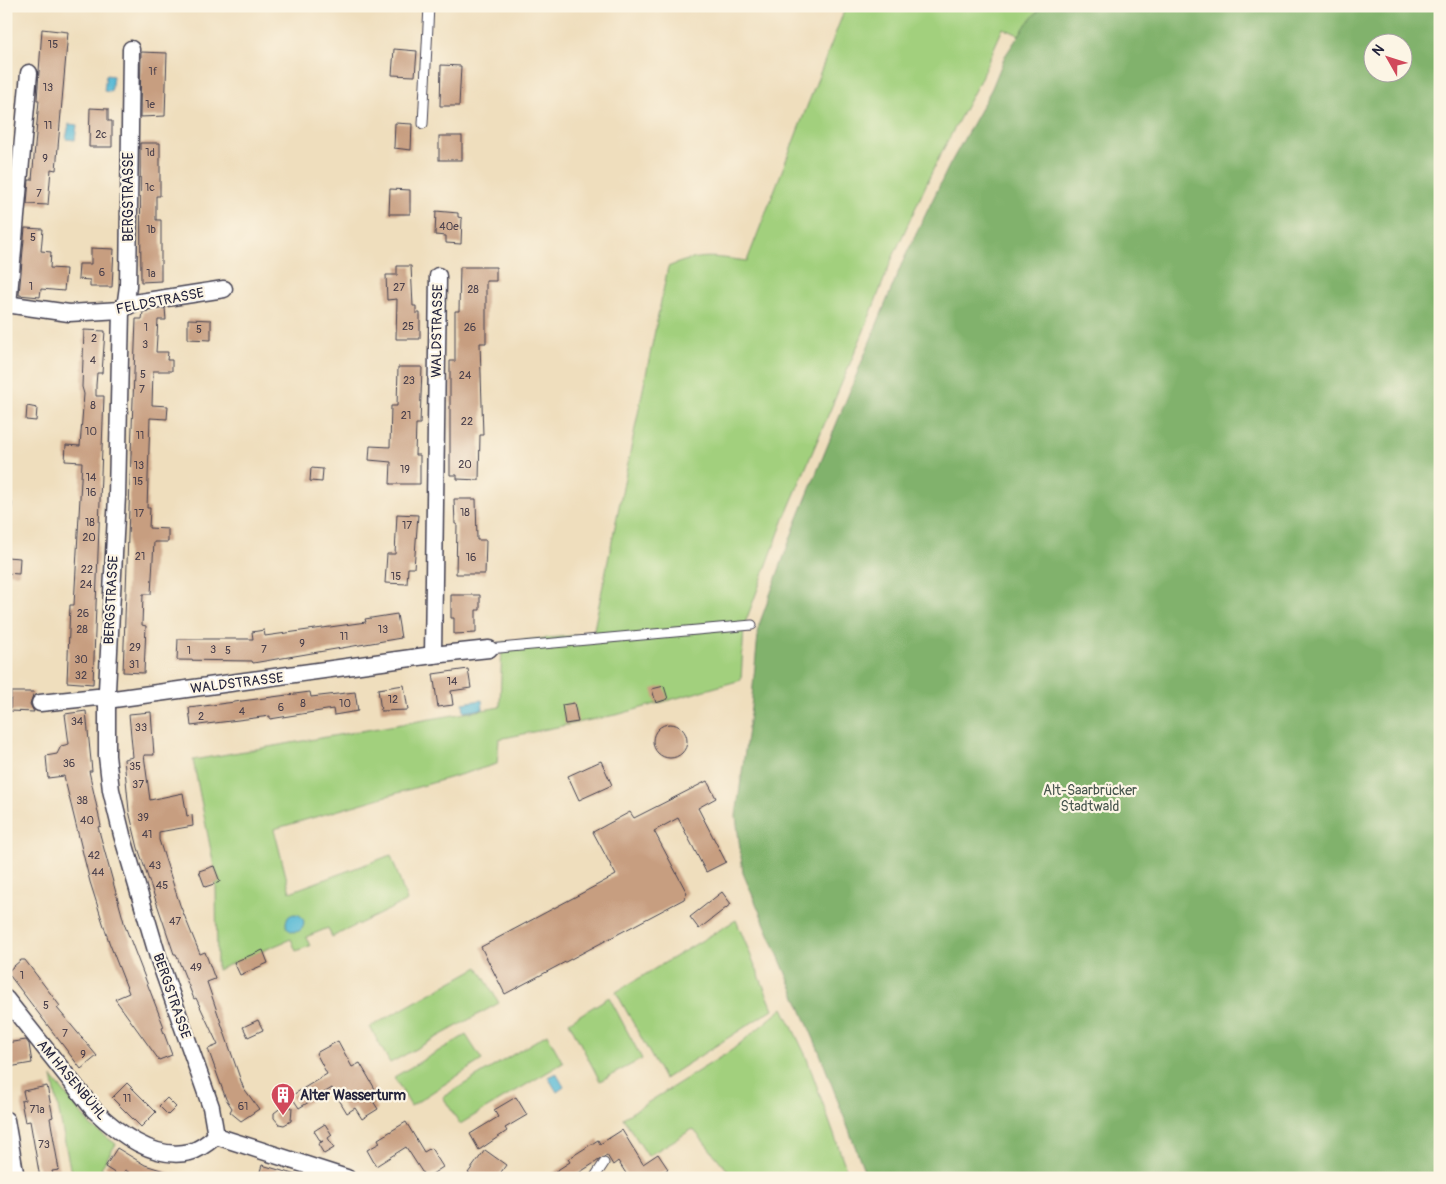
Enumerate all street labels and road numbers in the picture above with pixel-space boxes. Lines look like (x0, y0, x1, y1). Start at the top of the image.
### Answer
street label: BERGSTRASSE (120, 152, 137, 242)
street label: FELDSTRASSE (115, 284, 205, 318)
street label: WALDSTRASSE (428, 284, 446, 378)
street label: BERGSTRASSE (100, 555, 122, 645)
street label: WALDSTRASSE (190, 669, 284, 697)
street label: BERGSTRASSE (149, 951, 195, 1041)
street label: AM HASENBÜHL (33, 1036, 111, 1124)

